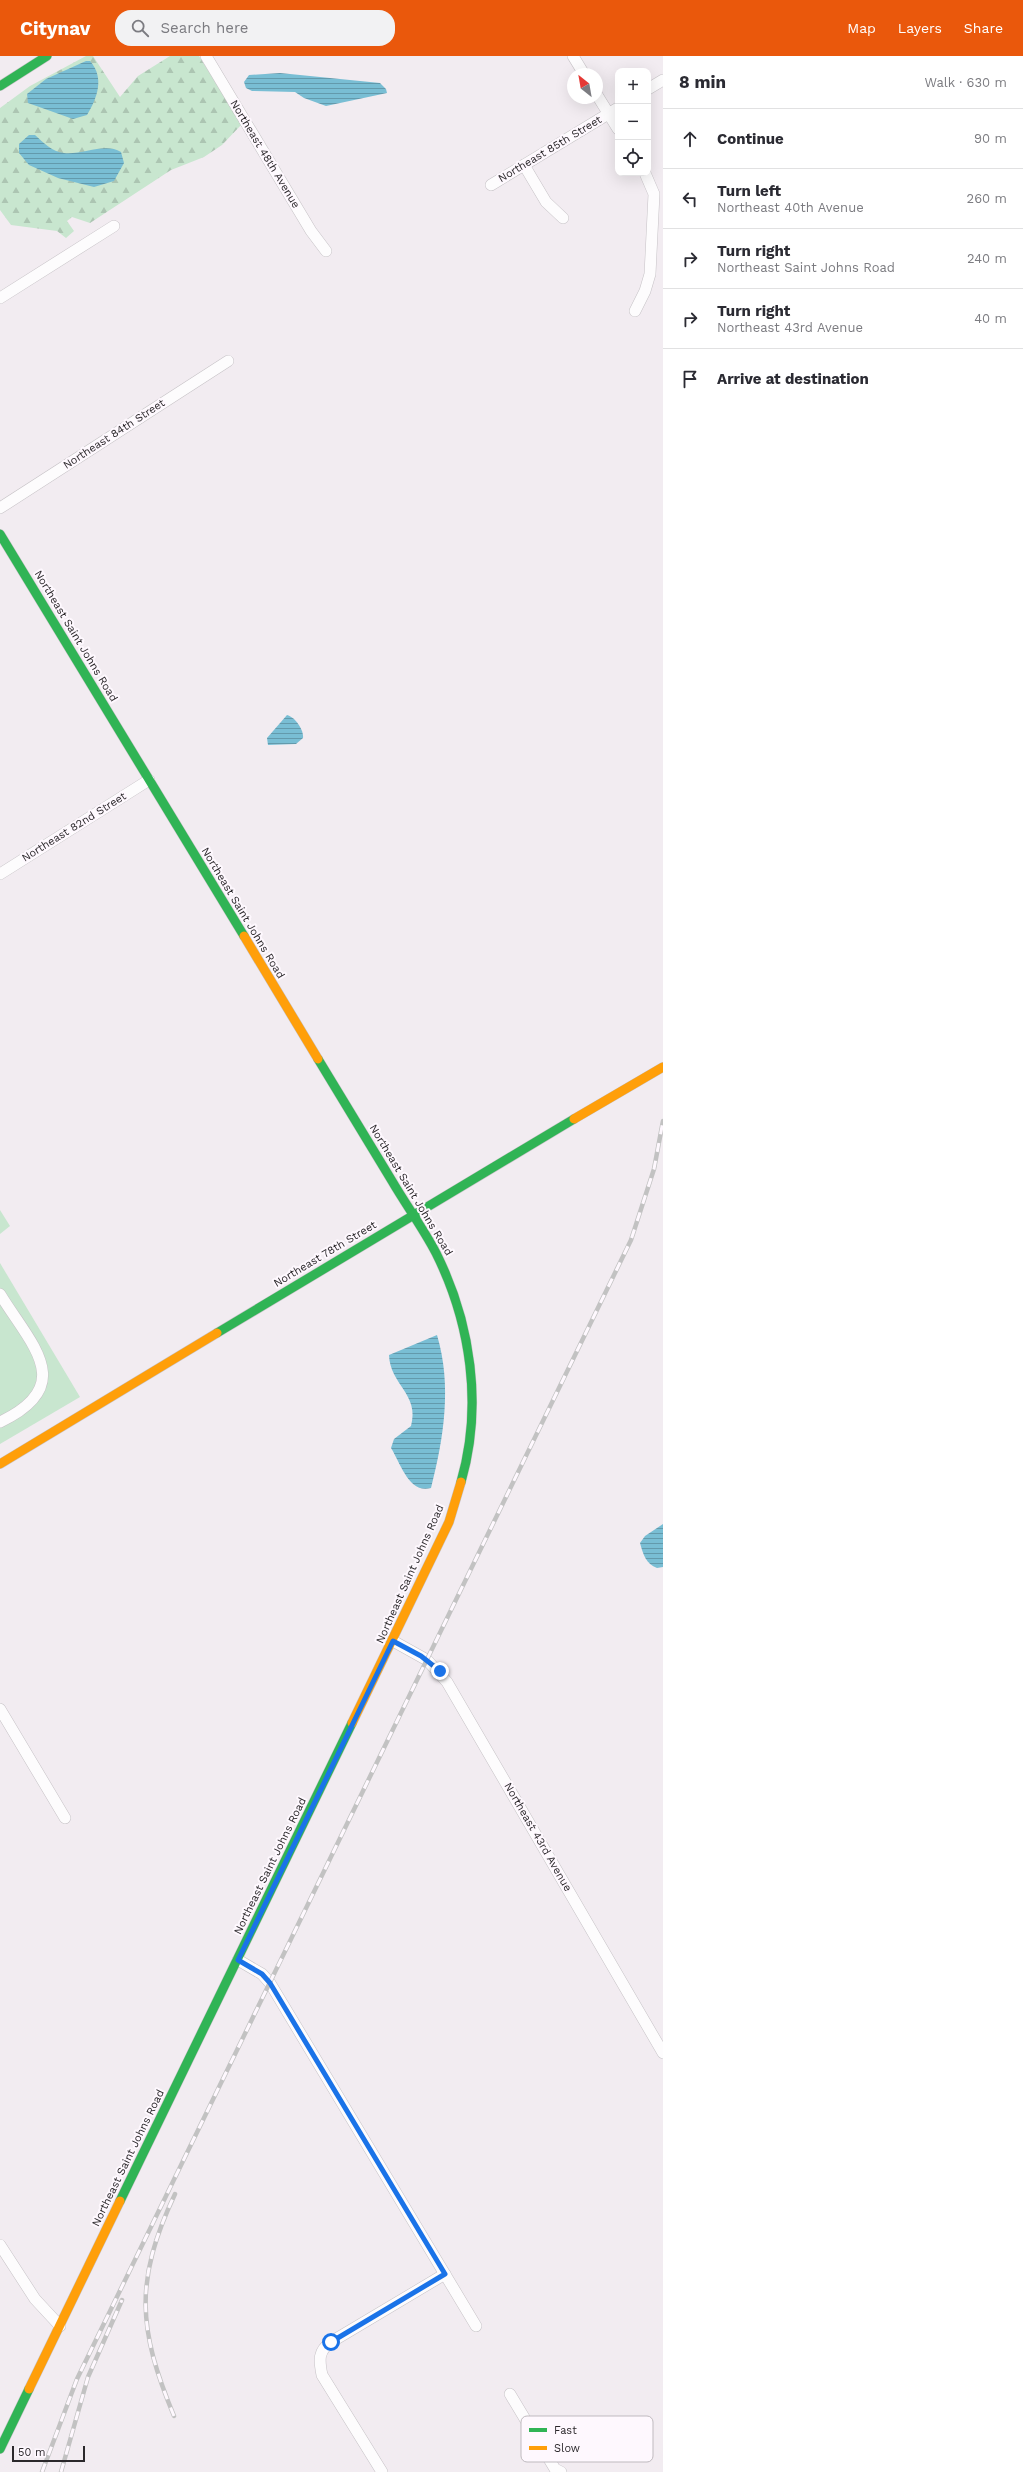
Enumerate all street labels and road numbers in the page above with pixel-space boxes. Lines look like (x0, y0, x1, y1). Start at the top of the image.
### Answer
street label: Northeast 48th Avenue (227, 97, 303, 211)
street label: Northeast 85th Street (496, 113, 604, 185)
street label: Northeast 84th Street (61, 396, 168, 472)
street label: Northeast Saint Johns Road (32, 568, 120, 704)
street label: Northeast 82nd Street (19, 789, 129, 864)
street label: Northeast Saint Johns Road (199, 845, 287, 981)
street label: Northeast Saint Johns Road (367, 1122, 455, 1258)
street label: Northeast 78th Street (271, 1218, 379, 1290)
street label: Northeast Saint Johns Road (373, 1503, 447, 1645)
street label: Northeast 43rd Avenue (502, 1780, 574, 1894)
street label: Northeast Saint Johns Road (231, 1795, 309, 1937)
street label: Northeast Saint Johns Road (89, 2087, 167, 2229)

